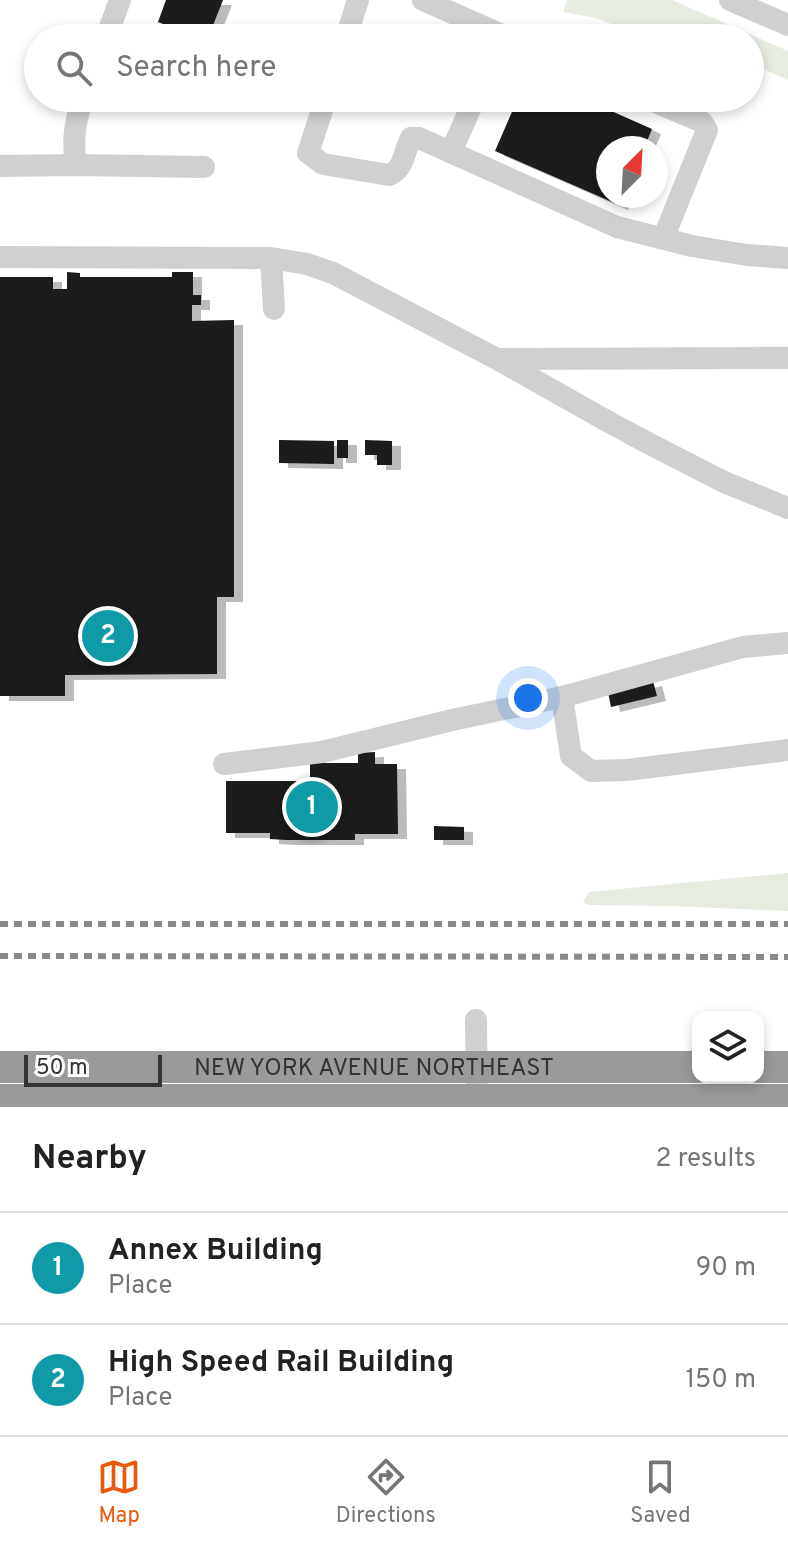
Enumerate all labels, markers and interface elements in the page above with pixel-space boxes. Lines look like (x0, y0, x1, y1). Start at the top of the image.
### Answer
search box (24, 24, 764, 112)
icon: search (52, 46, 96, 90)
text: Search here (116, 50, 276, 87)
north arrow (596, 136, 668, 208)
pin: 2 (82, 606, 134, 666)
your location (508, 678, 548, 718)
pin: 1 (286, 777, 338, 837)
map controls (692, 1011, 764, 1083)
button: layers (692, 1011, 764, 1083)
scale bar (24, 1051, 162, 1087)
street label: NEW YORK AVENUE NORTHEAST (194, 1054, 554, 1084)
text: 50 m (36, 1055, 88, 1082)
text: Nearby (32, 1138, 147, 1181)
text: 2 results (656, 1143, 756, 1176)
text: Annex Building (108, 1233, 323, 1270)
text: 1 (53, 1252, 63, 1285)
text: 90 m (696, 1252, 756, 1285)
text: Place (108, 1270, 172, 1303)
text: High Speed Rail Building (108, 1345, 454, 1382)
text: 2 (50, 1364, 66, 1397)
text: 150 m (685, 1364, 756, 1397)
text: Place (108, 1382, 172, 1415)
tab: Map (97, 1455, 141, 1530)
tab: Directions (336, 1455, 436, 1530)
tab: Saved (630, 1455, 691, 1530)

